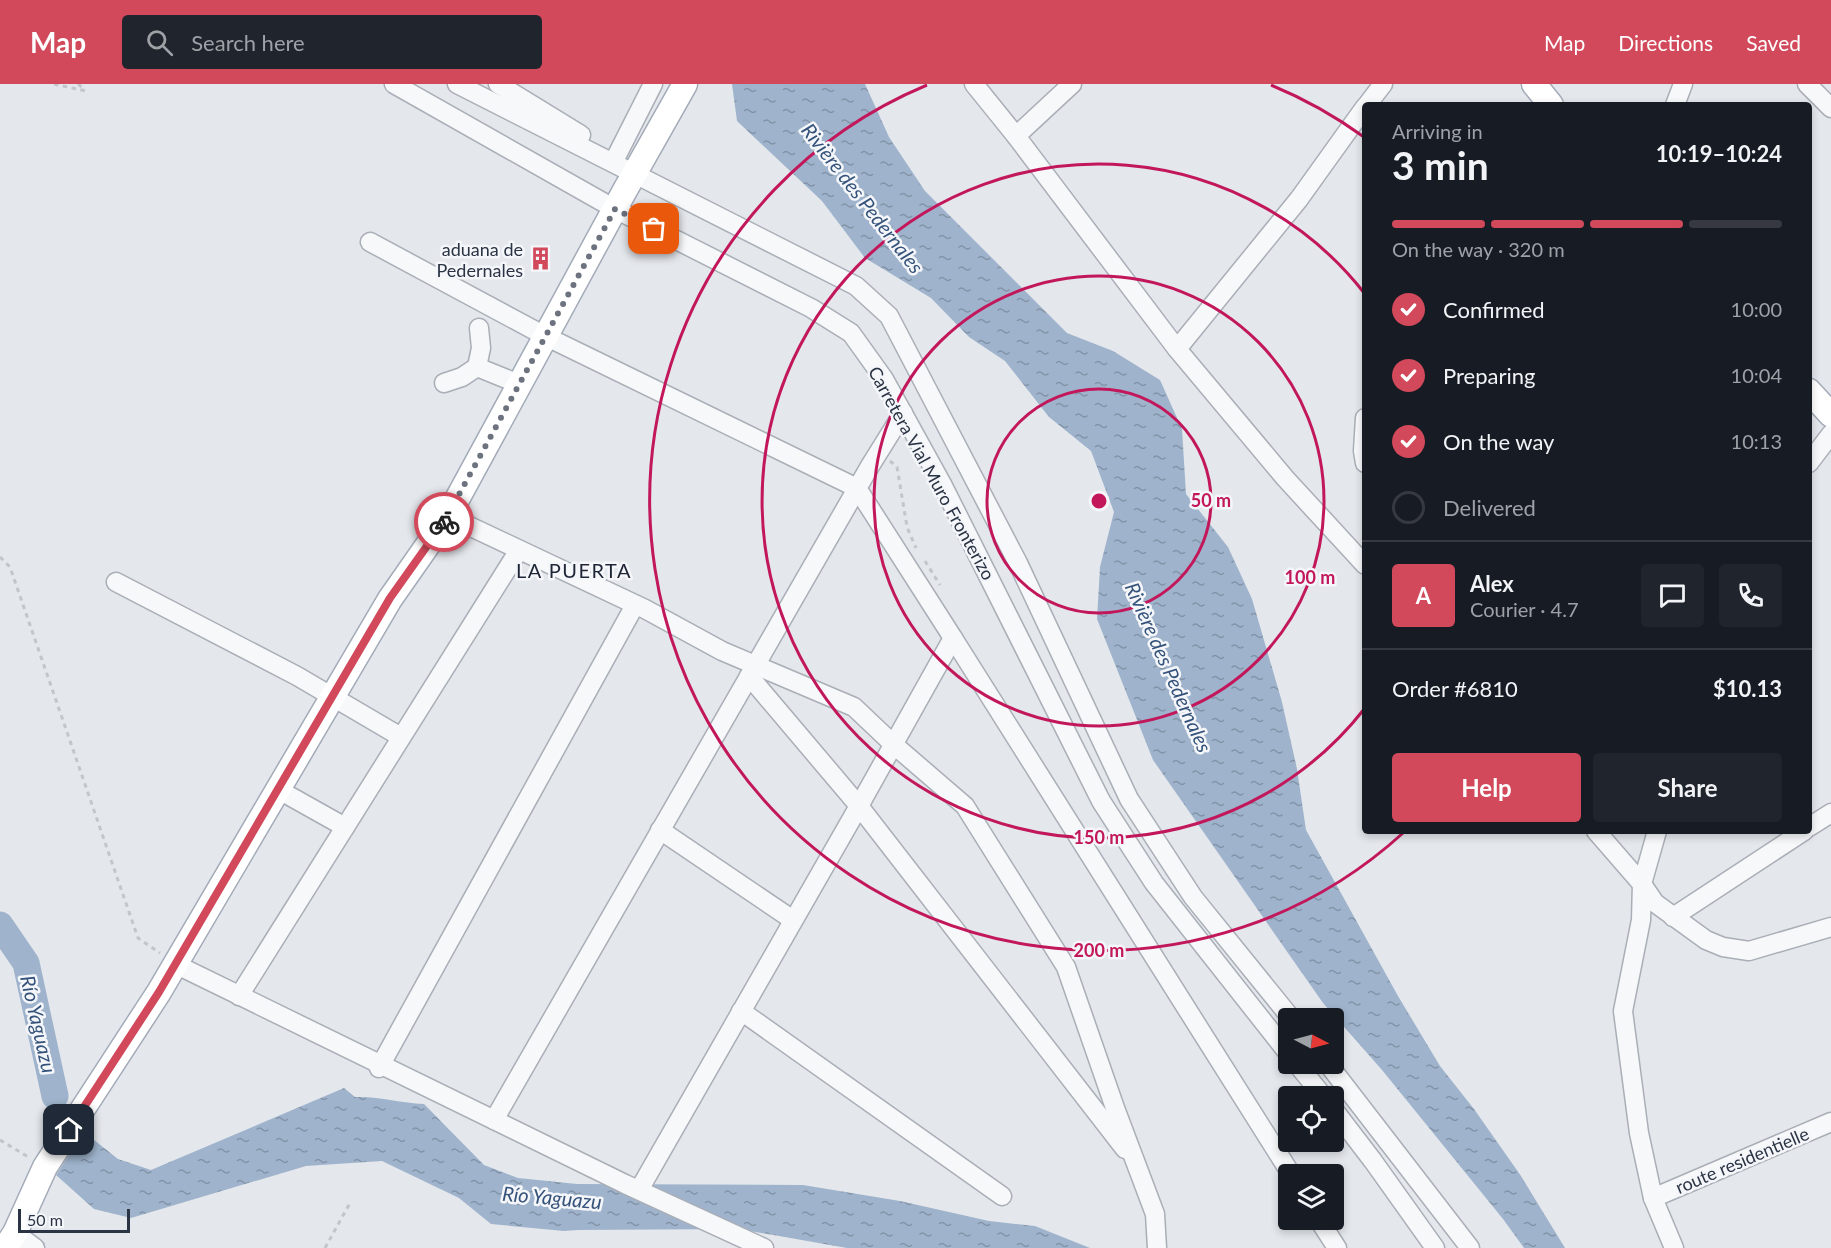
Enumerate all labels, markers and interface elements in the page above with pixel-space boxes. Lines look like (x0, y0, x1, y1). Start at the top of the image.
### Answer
search box (122, 15, 542, 69)
text: Map (30, 25, 86, 59)
icon: search (143, 26, 176, 59)
text: Search here (191, 29, 305, 56)
text: Map (1544, 30, 1585, 55)
text: Directions (1618, 30, 1713, 55)
text: Saved (1746, 30, 1801, 55)
water label: Rivière des Pedernales (797, 118, 929, 278)
text: Arriving in (1392, 119, 1483, 143)
text: 10:19–10:24 (1656, 140, 1782, 167)
text: 3 min (1392, 142, 1489, 188)
pin (628, 203, 679, 254)
icon: bag (637, 212, 670, 245)
text: On the way · 320 m (1392, 237, 1565, 261)
place label: aduana de Pedernales (436, 238, 523, 281)
building icon: aduana de Pedernales (528, 246, 554, 272)
icon: check (1392, 293, 1425, 326)
text: Confirmed (1443, 296, 1545, 323)
text: 10:00 (1731, 297, 1782, 321)
icon: check (1392, 359, 1425, 392)
street label: Carretera Vial Muro Fronterizo (864, 362, 1000, 584)
text: Preparing (1443, 362, 1535, 389)
text: 10:04 (1731, 363, 1782, 387)
icon: check (1392, 425, 1425, 458)
text: On the way (1443, 428, 1554, 455)
text: 10:13 (1731, 429, 1782, 453)
text: 50 m (1191, 489, 1231, 511)
centre of rings (1089, 491, 1109, 511)
courier (414, 492, 474, 552)
text: Delivered (1443, 494, 1536, 521)
icon: bike (428, 506, 461, 539)
district label: LA PUERTA (516, 558, 632, 582)
button: chat (1641, 564, 1704, 627)
button: phone (1719, 564, 1782, 627)
text: 100 m (1285, 566, 1335, 588)
text: Alex (1470, 570, 1514, 597)
water label: Rivière des Pedernales (1121, 578, 1217, 756)
text: A (1416, 582, 1431, 609)
text: Courier · 4.7 (1470, 597, 1579, 621)
text: Order #6810 (1392, 675, 1518, 702)
text: $10.13 (1713, 675, 1782, 702)
button: Help (1392, 753, 1581, 822)
button: Share (1593, 753, 1782, 822)
text: 150 m (1074, 826, 1124, 848)
text: 200 m (1074, 939, 1124, 961)
water label: Río Yaguazu (16, 973, 62, 1075)
north arrow (1278, 1008, 1344, 1074)
map controls (1278, 1008, 1344, 1230)
button: locate (1278, 1086, 1344, 1152)
pin (43, 1104, 94, 1155)
icon: home (52, 1113, 85, 1146)
street label: route residentielle (1672, 1122, 1812, 1198)
button: layers (1278, 1164, 1344, 1230)
water label: Río Yaguazu (501, 1181, 603, 1213)
scale bar (18, 1206, 130, 1234)
text: 50 m (27, 1210, 63, 1229)

